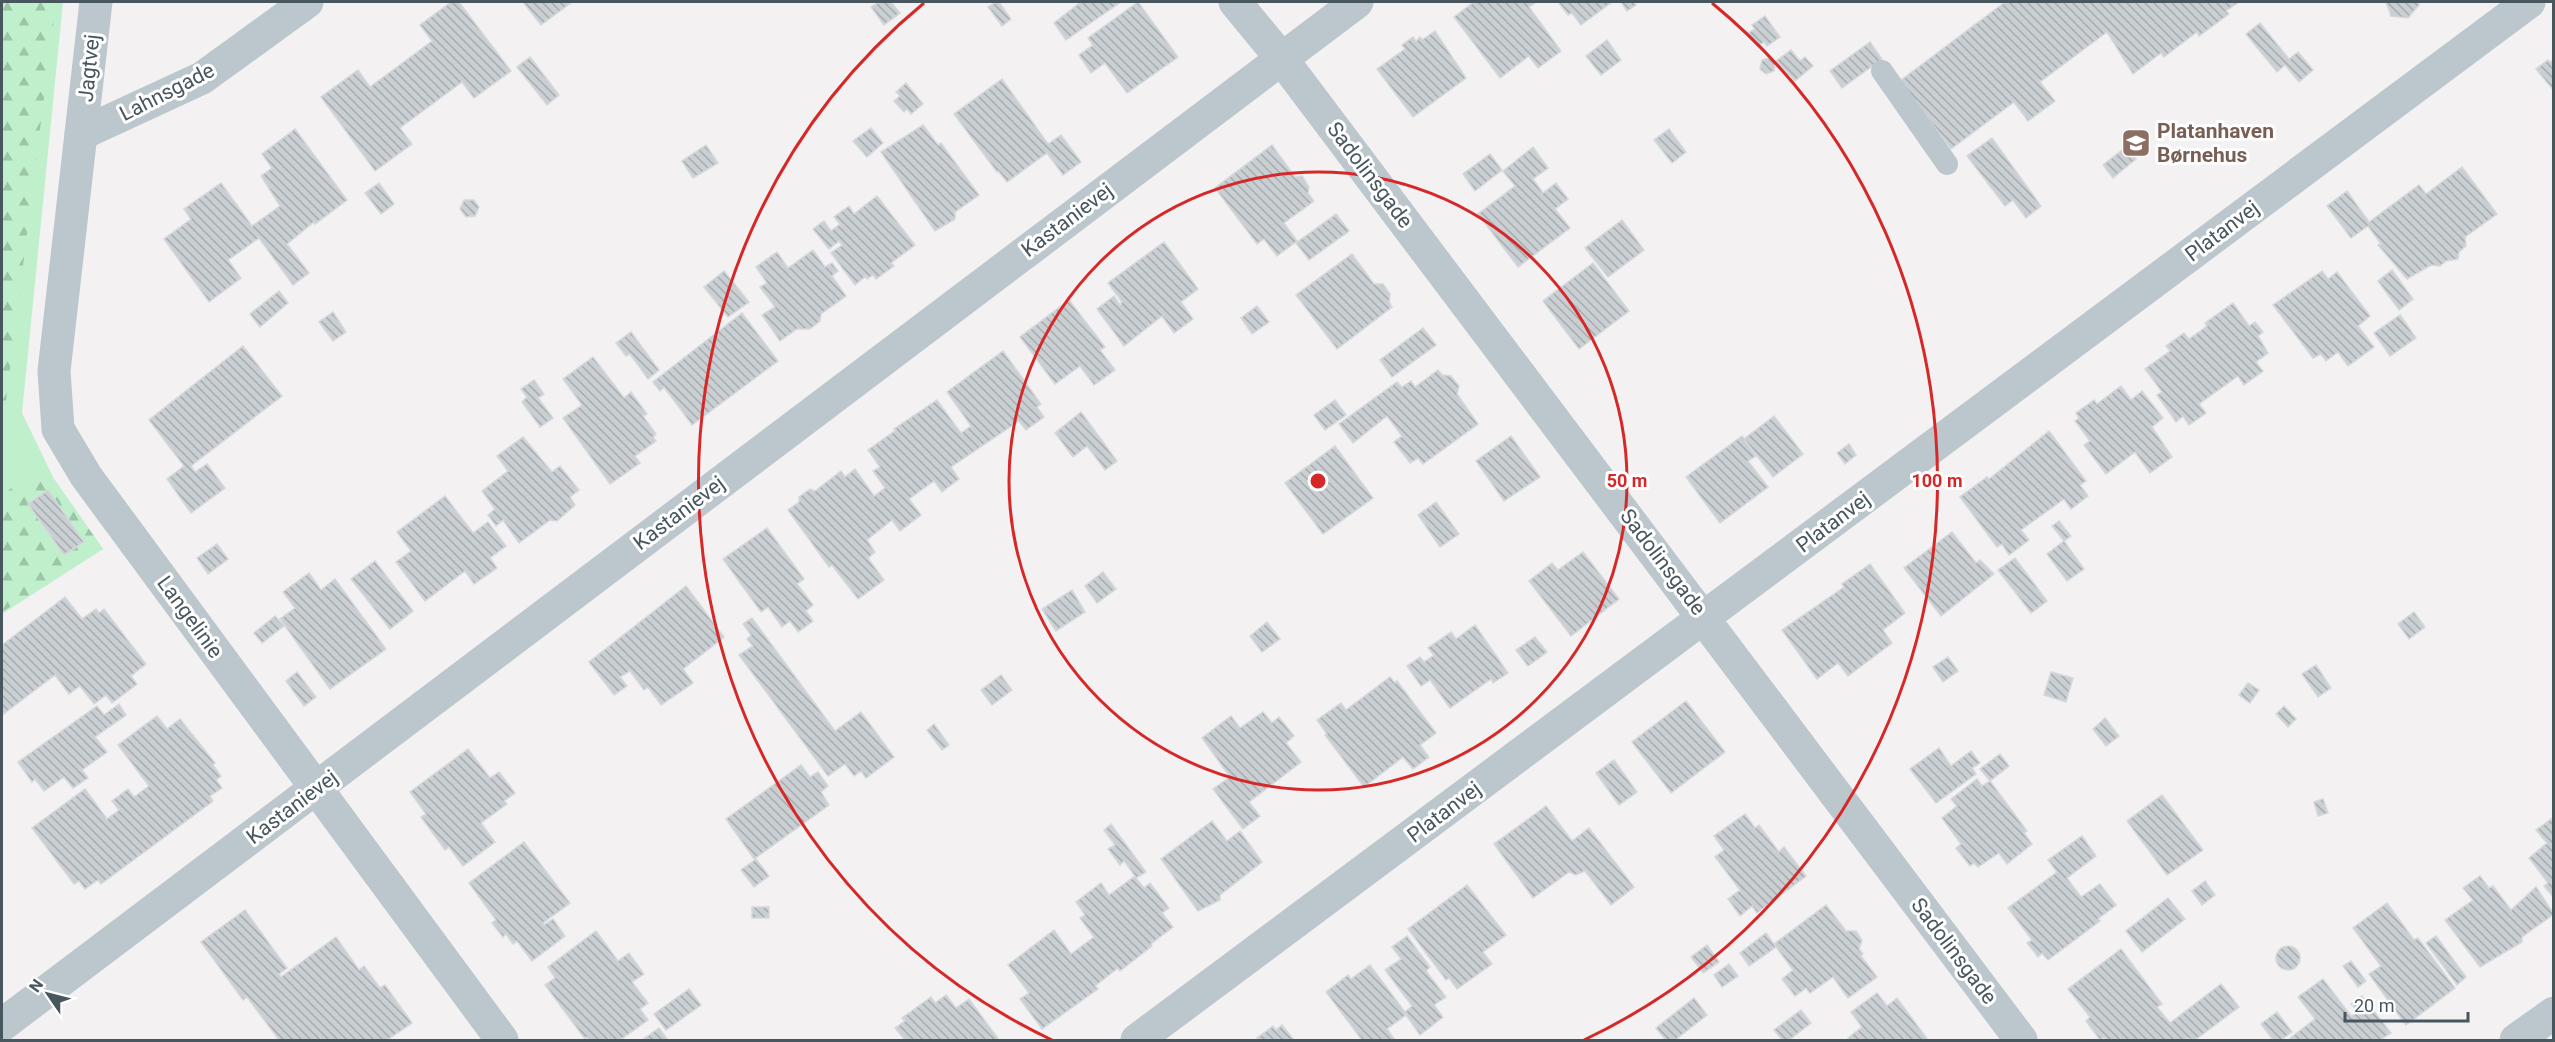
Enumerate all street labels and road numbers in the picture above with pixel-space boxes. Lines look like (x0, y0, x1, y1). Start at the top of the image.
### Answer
street label: Jagtvej (74, 33, 104, 103)
street label: Lahnsgade (116, 58, 218, 126)
street label: Sadolinsgade (1322, 117, 1418, 233)
street label: Kastanievej (1017, 178, 1117, 262)
street label: Platanvej (2180, 196, 2264, 266)
street label: Kastanievej (629, 471, 729, 555)
street label: Platanvej (1791, 487, 1875, 557)
street label: Sadolinsgade (1615, 504, 1711, 620)
street label: Langelinie (152, 571, 228, 663)
street label: Kastanievej (242, 765, 342, 849)
street label: Platanvej (1402, 777, 1486, 847)
street label: Sadolinsgade (1906, 893, 2002, 1009)

